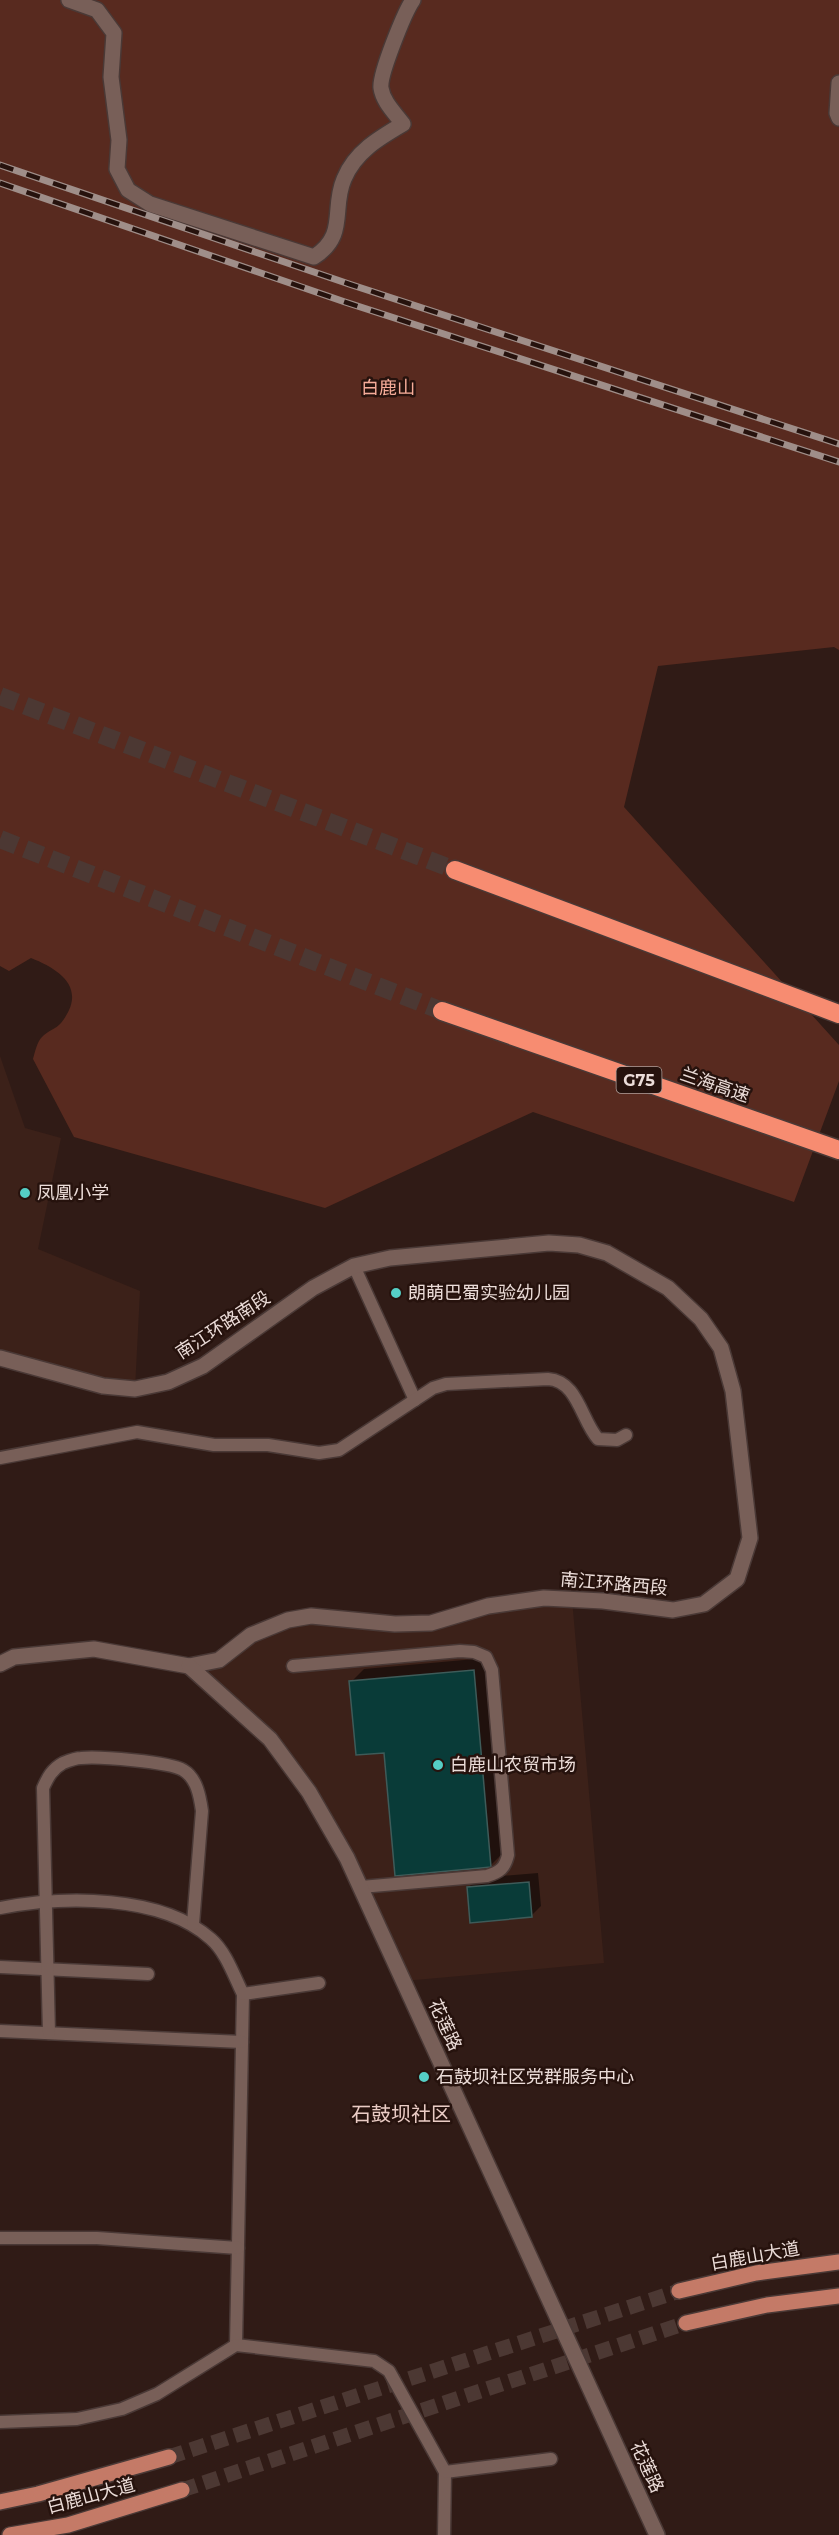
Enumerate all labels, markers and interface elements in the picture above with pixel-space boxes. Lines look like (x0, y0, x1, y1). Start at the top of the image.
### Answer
park label: 白鹿山 (361, 377, 415, 399)
street label: 兰海高速 (677, 1063, 753, 1107)
road number: G75 (616, 1067, 662, 1093)
place label: 凤凰小学 (37, 1182, 109, 1204)
marker: 凤凰小学 (18, 1186, 32, 1200)
place label: 朗萌巴蜀实验幼儿园 (408, 1282, 570, 1304)
street label: 南江环路南段 (172, 1286, 274, 1364)
marker: 朗萌巴蜀实验幼儿园 (389, 1286, 403, 1300)
street label: 南江环路西段 (559, 1568, 669, 1600)
place label: 白鹿山农贸市场 (450, 1754, 576, 1776)
marker: 白鹿山农贸市场 (431, 1758, 445, 1772)
street label: 花莲路 (424, 1996, 466, 2054)
place label: 石鼓坝社区党群服务中心 (436, 2066, 634, 2088)
marker: 石鼓坝社区党群服务中心 (417, 2070, 431, 2084)
district label: 石鼓坝社区 (351, 2102, 451, 2126)
street label: 白鹿山大道 (709, 2237, 801, 2275)
street label: 花莲路 (626, 2438, 668, 2496)
street label: 白鹿山大道 (45, 2474, 137, 2518)

